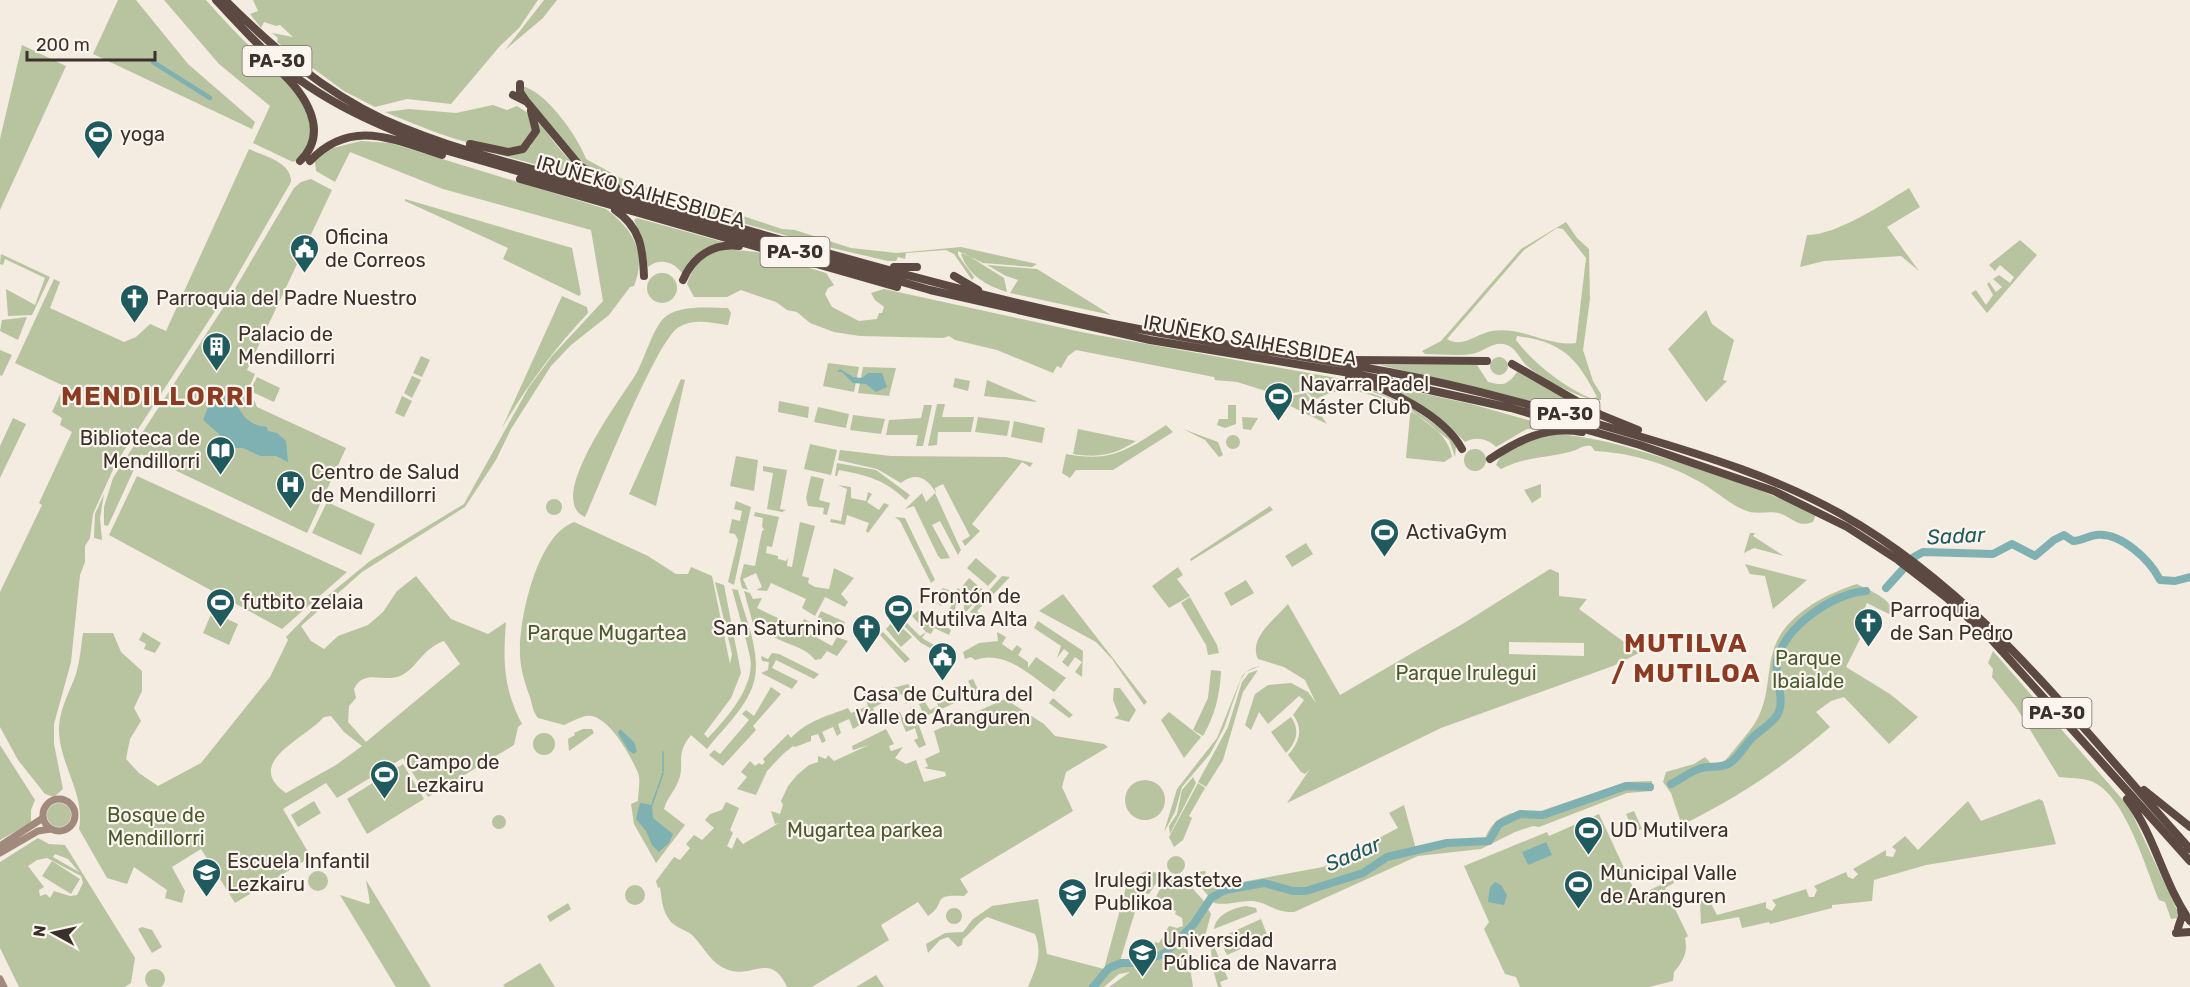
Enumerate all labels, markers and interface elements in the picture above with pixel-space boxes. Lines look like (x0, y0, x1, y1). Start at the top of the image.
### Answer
scale bar (27, 24, 154, 62)
text: 200 m (36, 34, 90, 56)
road number: PA-30 (242, 46, 312, 76)
sports icon: yoga (83, 118, 115, 160)
place label: yoga (120, 122, 165, 146)
street label: IRUÑEKO SAIHESBIDEA (534, 150, 748, 232)
place label: Oficina de Correos (325, 225, 426, 272)
public building icon: Oficina de Correos (288, 232, 320, 274)
road number: PA-30 (760, 237, 830, 267)
church icon: Parroquia del Padre Nuestro (119, 282, 151, 324)
place label: Parroquia del Padre Nuestro (156, 286, 417, 310)
street label: IRUÑEKO SAIHESBIDEA (1141, 309, 1359, 371)
place label: Palacio de Mendillorri (238, 322, 335, 369)
building icon: Palacio de Mendillorri (201, 330, 233, 372)
place label: Navarra Padel Máster Club (1300, 372, 1429, 419)
sports icon: Navarra Padel Máster Club (1263, 380, 1295, 422)
district label: MENDILLORRI (61, 381, 255, 412)
road number: PA-30 (1530, 399, 1600, 429)
place label: Biblioteca de Mendillorri (80, 426, 200, 473)
library icon: Biblioteca de Mendillorri (205, 434, 237, 476)
place label: Centro de Salud de Mendillorri (311, 460, 459, 507)
hospital icon: Centro de Salud de Mendillorri (274, 468, 306, 510)
sports icon: ActivaGym (1369, 516, 1401, 558)
place label: ActivaGym (1406, 520, 1507, 544)
water label: Sadar (1926, 521, 1987, 550)
place label: Frontón de Mutilva Alta (919, 584, 1028, 631)
sports icon: futbito zelaia (205, 586, 237, 628)
place label: futbito zelaia (242, 590, 364, 614)
sports icon: Frontón de Mutilva Alta (882, 592, 914, 634)
place label: Parroquia de San Pedro (1890, 598, 2013, 645)
church icon: Parroquia de San Pedro (1853, 606, 1885, 648)
church icon: San Saturnino (850, 612, 882, 654)
place label: San Saturnino (713, 616, 845, 640)
park label: Parque Mugartea (527, 621, 687, 645)
district label: MUTILVA / MUTILOA (1611, 628, 1761, 689)
public building icon: Casa de Cultura del Valle de Aranguren (927, 640, 959, 682)
park label: Parque Ibaialde (1772, 646, 1844, 693)
park label: Parque Irulegui (1395, 661, 1537, 685)
place label: Casa de Cultura del Valle de Aranguren (853, 682, 1033, 729)
road number: PA-30 (2022, 698, 2092, 728)
place label: Campo de Lezkairu (406, 750, 500, 797)
sports icon: Campo de Lezkairu (369, 758, 401, 800)
park label: Bosque de Mendillorri (107, 803, 205, 850)
sports icon: UD Mutilvera (1573, 814, 1605, 856)
park label: Mugartea parkea (787, 818, 943, 842)
place label: UD Mutilvera (1610, 818, 1729, 842)
water label: Sadar (1321, 830, 1385, 876)
place label: Escuela Infantil Lezkairu (227, 849, 370, 896)
school or university icon: Escuela Infantil Lezkairu (190, 856, 222, 898)
place label: Municipal Valle de Aranguren (1600, 861, 1737, 908)
place label: Irulegi Ikastetxe Publikoa (1094, 868, 1242, 915)
sports icon: Municipal Valle de Aranguren (1563, 868, 1595, 910)
school or university icon: Irulegi Ikastetxe Publikoa (1057, 876, 1089, 918)
north arrow (24, 903, 84, 963)
text: N (29, 924, 50, 938)
place label: Universidad Pública de Navarra (1163, 928, 1337, 975)
school or university icon: Universidad Pública de Navarra (1126, 936, 1158, 978)

